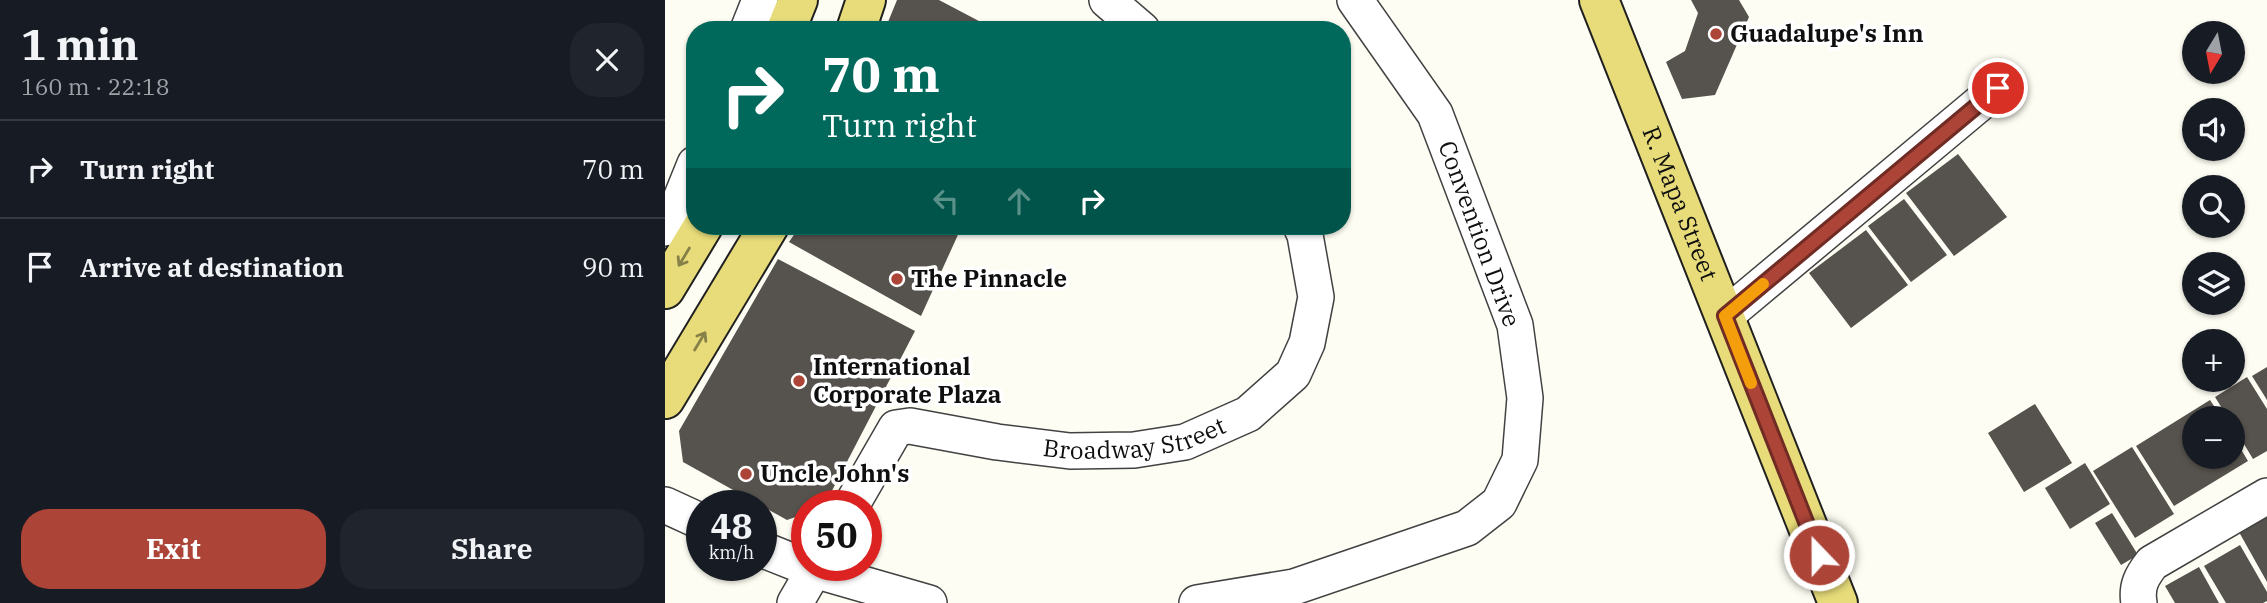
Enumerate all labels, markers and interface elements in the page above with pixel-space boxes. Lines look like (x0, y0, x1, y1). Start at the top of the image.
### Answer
text: 1 min (21, 17, 139, 72)
place label: Guadalupe's Inn (1730, 17, 1924, 49)
north arrow (2182, 21, 2245, 84)
map controls (2182, 21, 2245, 469)
button: close (570, 23, 644, 97)
marker: Guadalupe's Inn (1708, 26, 1724, 42)
text: 70 m (822, 42, 940, 105)
icon: right (707, 49, 798, 140)
pin (1968, 58, 2028, 118)
icon: arrive (1979, 69, 2017, 107)
text: 160 m · 22:18 (21, 71, 170, 101)
button: sound (2182, 98, 2245, 161)
text: Turn right (822, 104, 977, 146)
street label: R. Mapa Street (1636, 121, 1726, 285)
street label: Convention Drive (1431, 136, 1528, 331)
icon: right (21, 150, 59, 188)
text: Turn right (80, 152, 214, 186)
text: 70 m (582, 152, 644, 186)
button: search (2182, 175, 2245, 238)
icon: left (927, 182, 965, 220)
icon: ahead (1000, 182, 1038, 220)
icon: right (1073, 182, 1111, 220)
one-way arrow (677, 247, 691, 267)
icon: arrive (21, 248, 59, 286)
text: Arrive at destination (80, 250, 344, 284)
text: 90 m (582, 250, 644, 284)
button: layers (2182, 252, 2245, 315)
place label: The Pinnacle (911, 262, 1067, 294)
marker: The Pinnacle (889, 271, 905, 287)
button: + (2182, 329, 2245, 392)
one-way arrow (693, 331, 707, 351)
place label: International Corporate Plaza (813, 350, 1002, 410)
marker: International Corporate Plaza (791, 373, 807, 389)
button: − (2182, 406, 2245, 469)
street label: Broadway Street (1041, 409, 1230, 466)
place label: Uncle John's (760, 457, 909, 489)
marker: Uncle John's (738, 466, 754, 482)
speed limit sign: 50 (791, 490, 882, 581)
text: 48 (710, 503, 753, 549)
button: Exit (21, 509, 326, 589)
button: Share (340, 509, 644, 589)
position arrow (1782, 518, 1856, 592)
text: km/h (709, 541, 754, 564)

